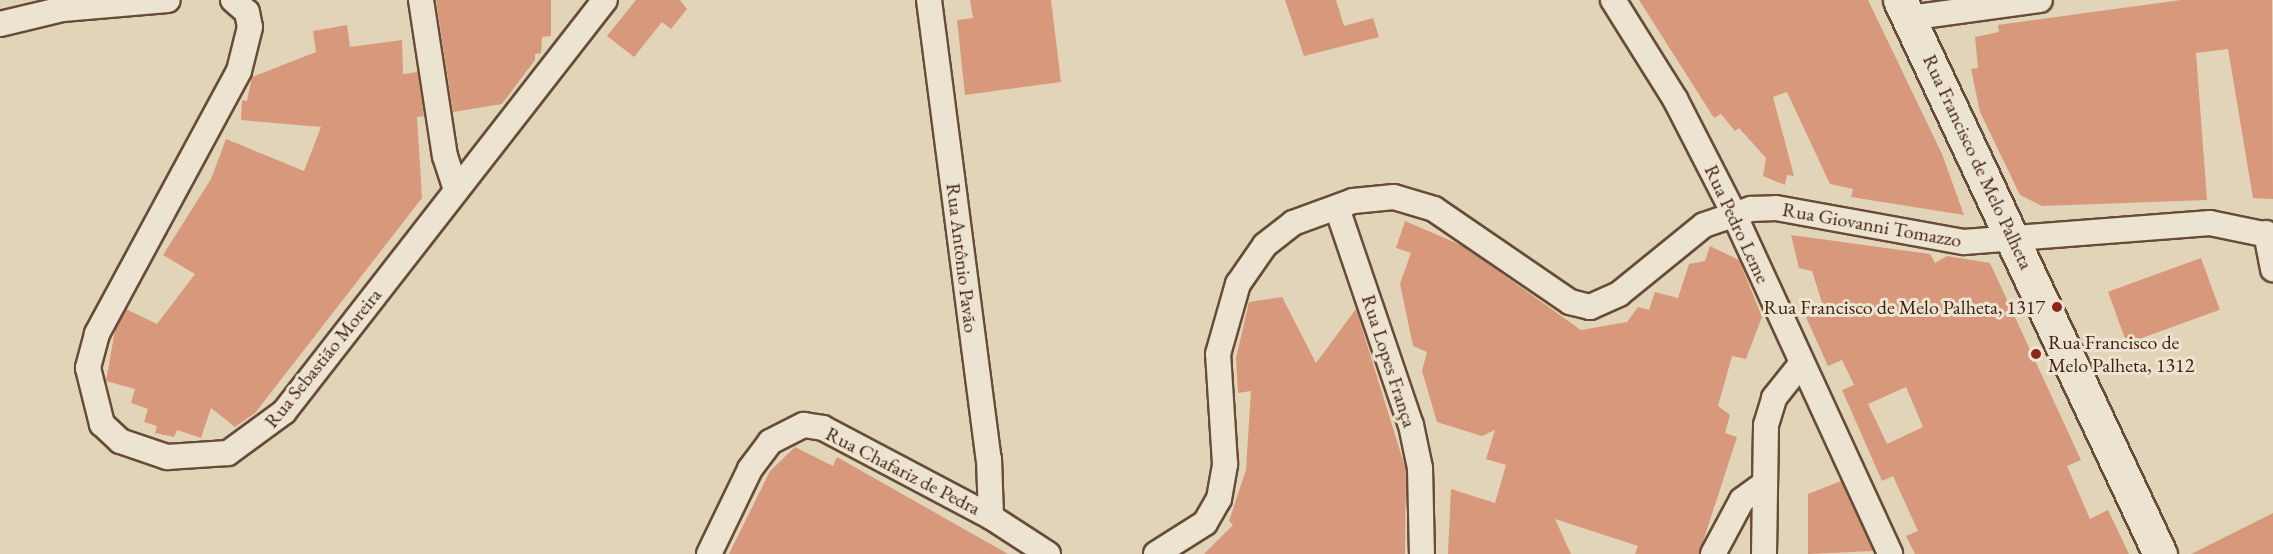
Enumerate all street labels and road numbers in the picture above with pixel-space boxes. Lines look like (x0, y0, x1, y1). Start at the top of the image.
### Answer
street label: Rua Francisco de Melo Palheta (1918, 51, 2038, 273)
street label: Rua Pedro Leme (1699, 161, 1775, 287)
street label: Rua Antônio Pavão (941, 182, 983, 334)
street label: Rua Giovanni Tomazzo (1780, 197, 1964, 253)
street label: Rua Sebastião Moreira (259, 283, 387, 433)
street label: Rua Lopes França (1356, 292, 1422, 430)
street label: Rua Chafariz de Pedra (822, 422, 984, 520)

